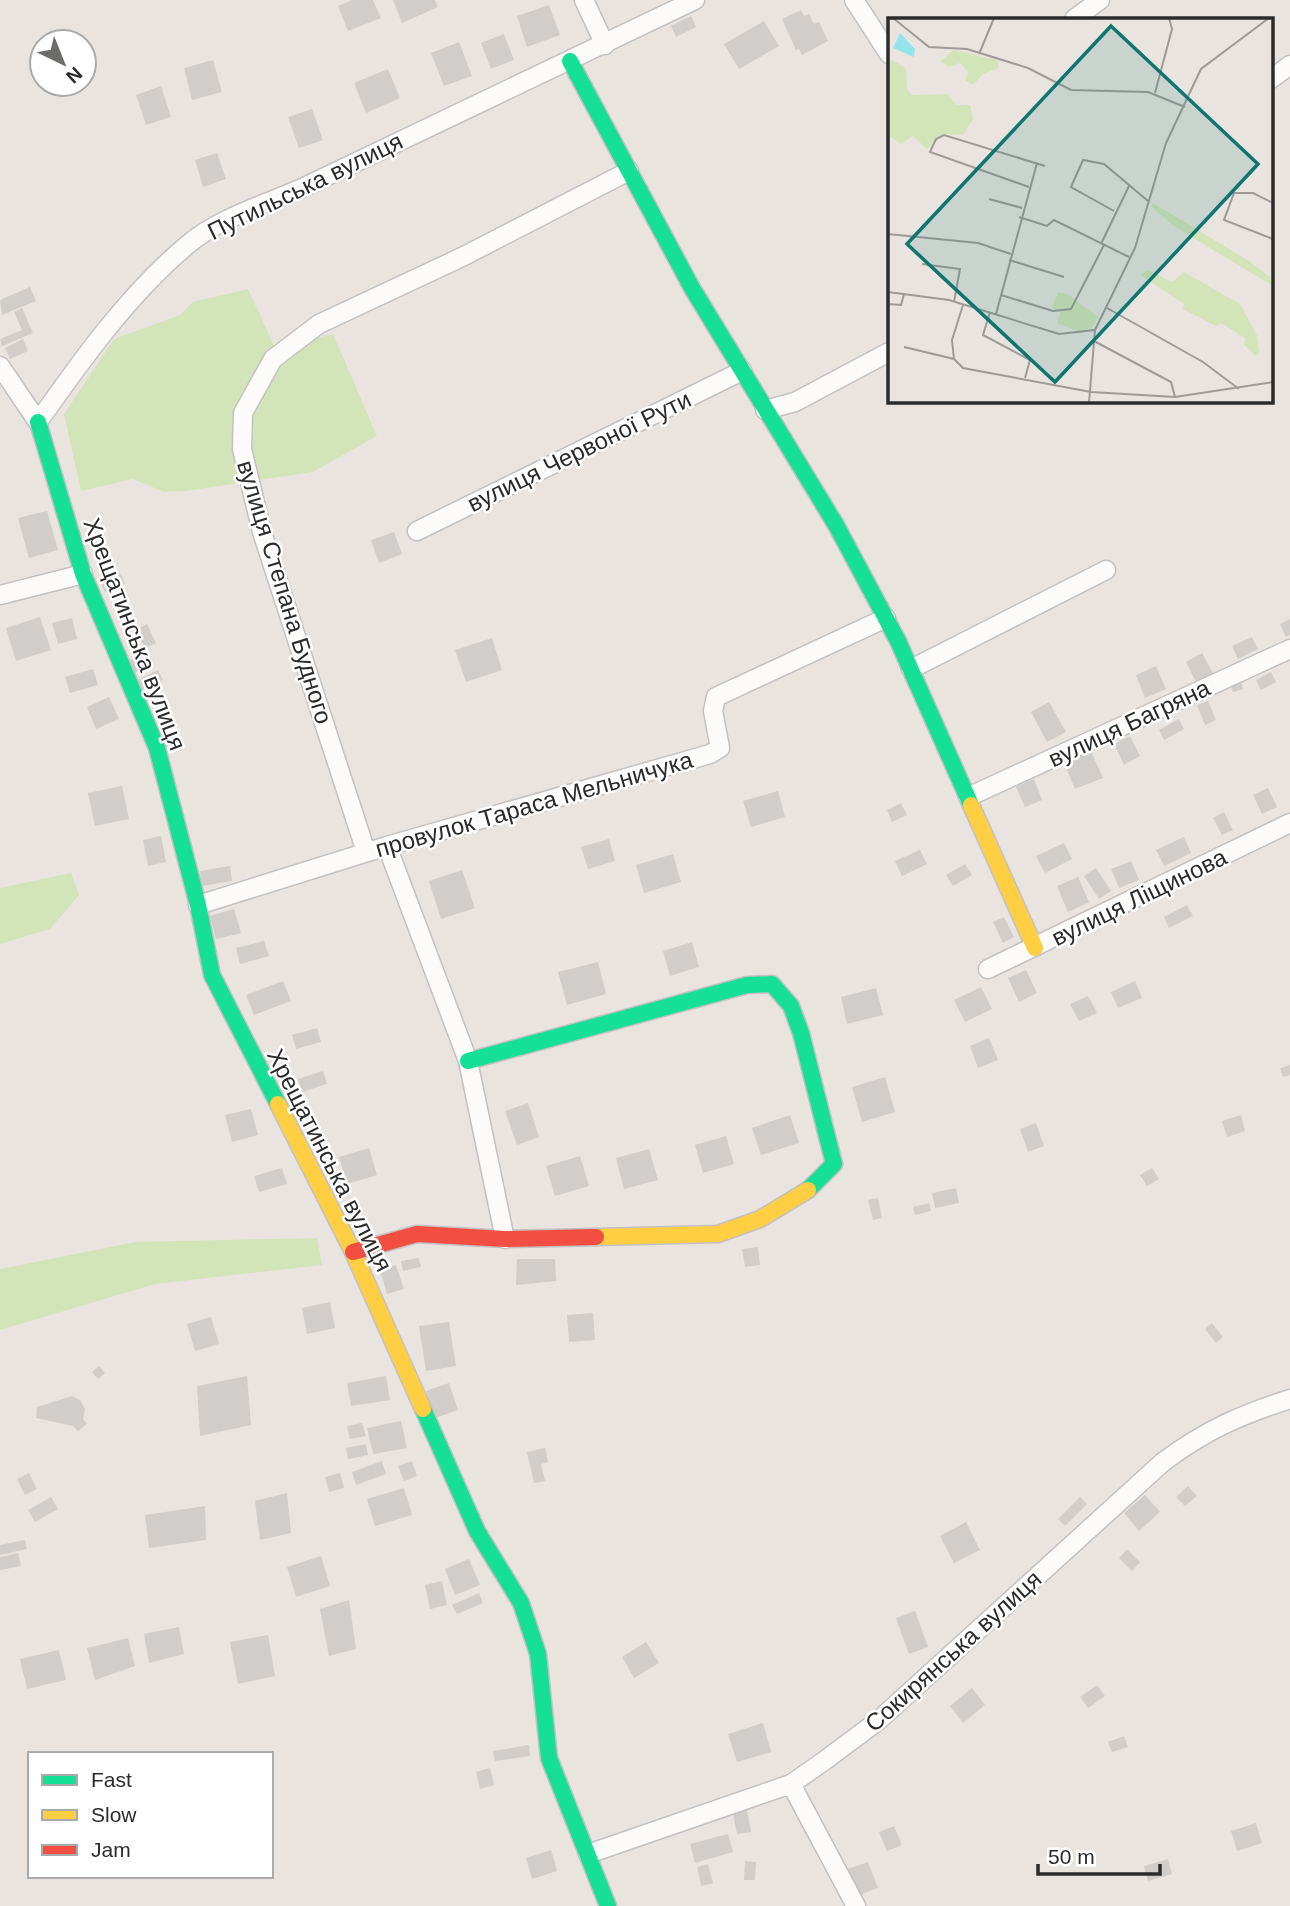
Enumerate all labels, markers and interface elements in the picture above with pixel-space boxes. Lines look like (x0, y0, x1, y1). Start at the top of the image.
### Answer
inset map (888, 18, 1272, 402)
north arrow (28, 28, 98, 98)
text: N (62, 63, 86, 87)
street label: Путильська вулиця (203, 127, 407, 245)
street label: вулиця Червоної Рути (463, 385, 695, 517)
street label: вулиця Степана Будного (232, 457, 338, 727)
street label: Хрещатинська вулиця (78, 514, 192, 754)
street label: вулиця Багряна (1044, 674, 1215, 772)
street label: провулок Тараса Мельничука (372, 746, 696, 862)
street label: вулиця Ліщинова (1047, 843, 1231, 951)
street label: Хрещатинська вулиця (262, 1044, 398, 1276)
street label: Сокирянська вулиця (860, 1565, 1046, 1737)
legend (28, 1752, 273, 1878)
text: Fast (91, 1768, 132, 1791)
text: Slow (91, 1803, 137, 1826)
scale bar (1038, 1832, 1160, 1876)
text: Jam (91, 1838, 131, 1861)
text: 50 m (1048, 1845, 1095, 1868)

